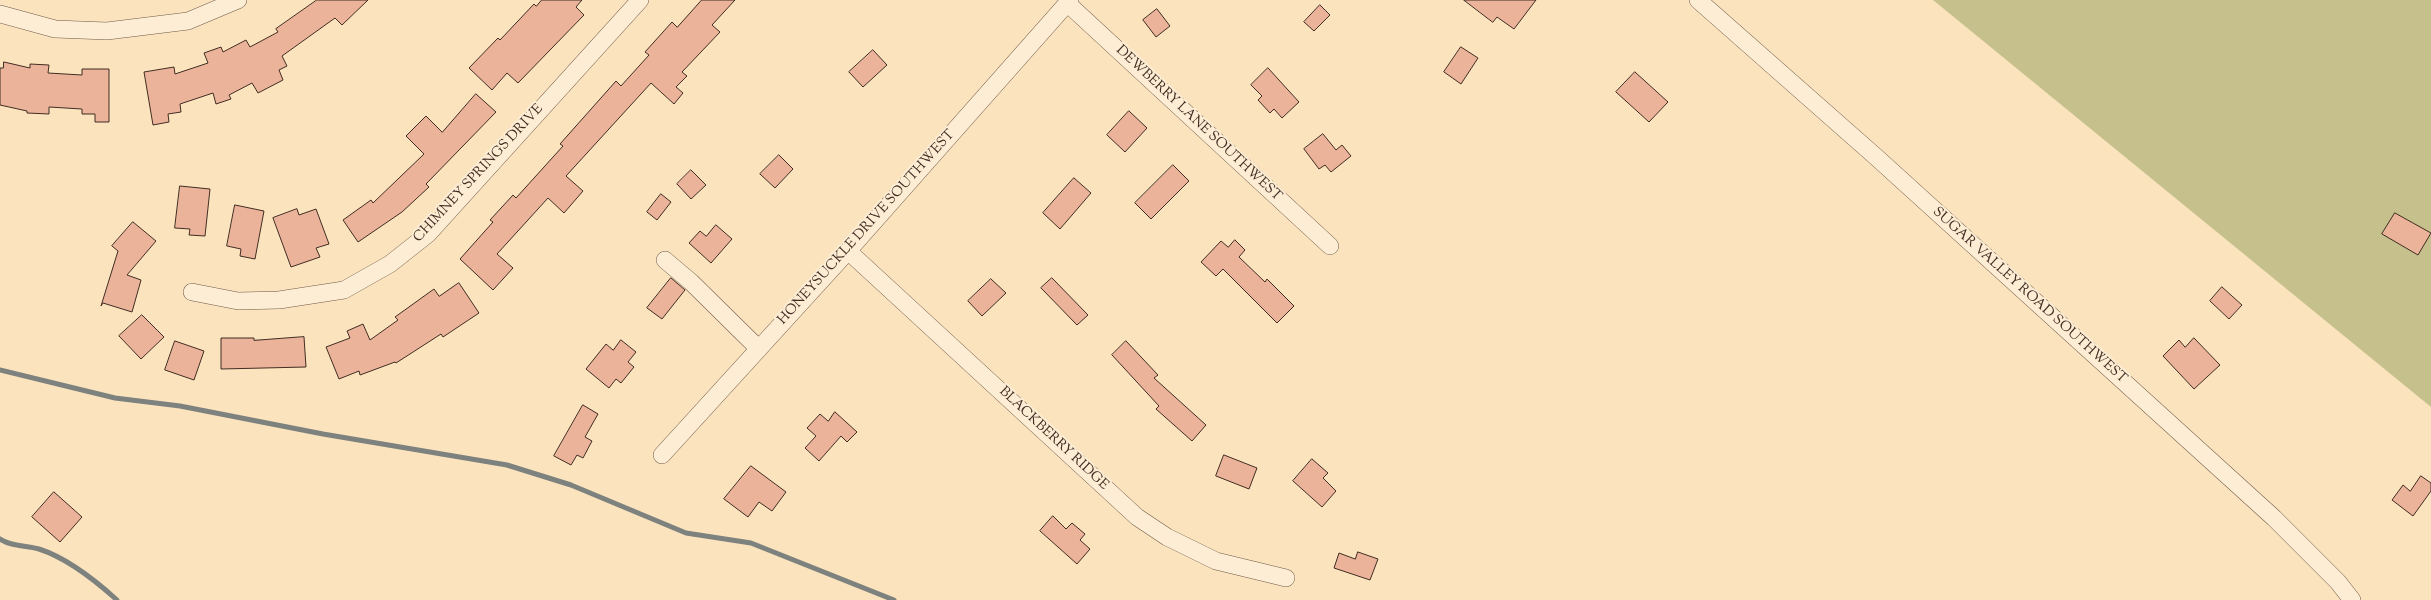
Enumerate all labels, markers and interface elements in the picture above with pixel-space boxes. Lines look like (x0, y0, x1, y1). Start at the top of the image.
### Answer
street label: DEWBERRY LANE SOUTHWEST (1112, 43, 1284, 205)
street label: CHIMNEY SPRINGS DRIVE (411, 101, 547, 247)
street label: HONEYSUCKLE DRIVE SOUTHWEST (775, 127, 959, 329)
street label: SUGAR VALLEY ROAD SOUTHWEST (1928, 204, 2130, 388)
street label: BLACKBERRY RIDGE (995, 384, 1111, 494)

